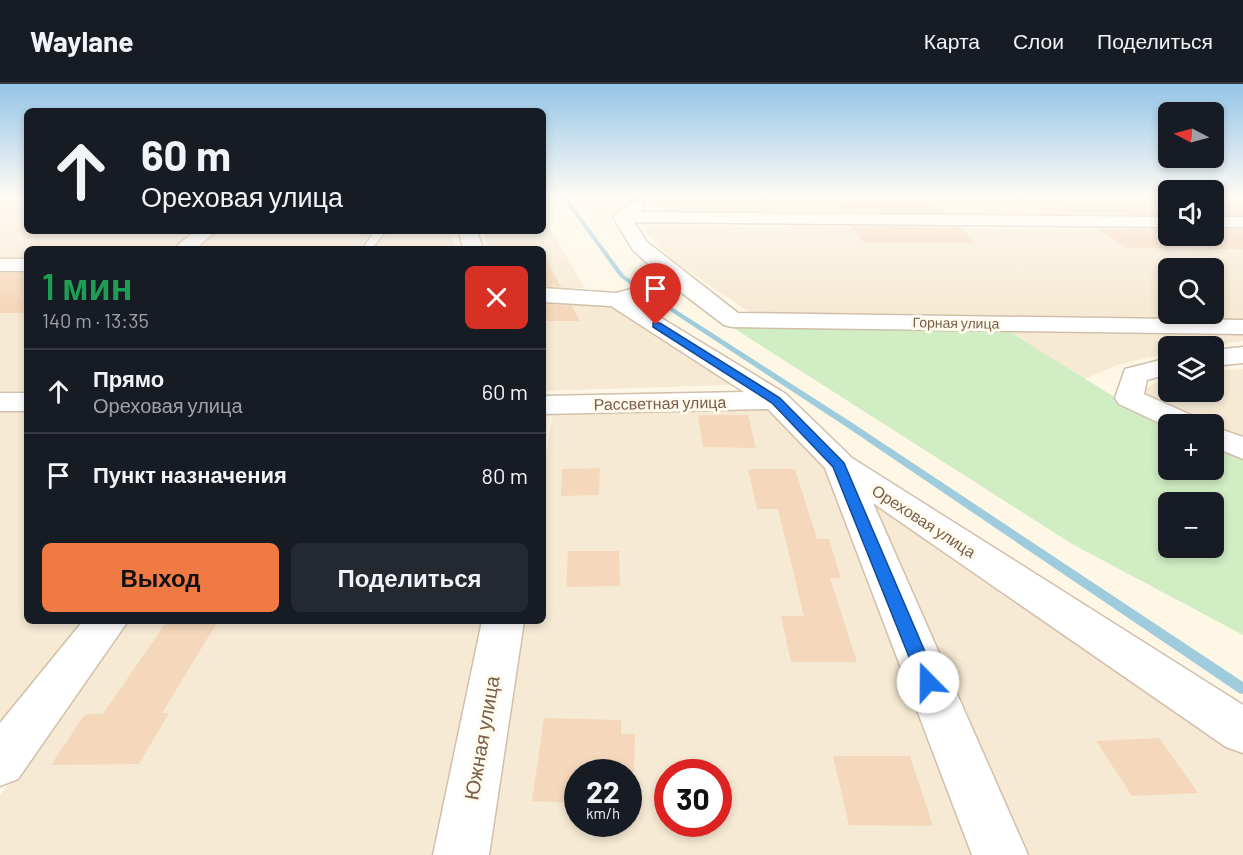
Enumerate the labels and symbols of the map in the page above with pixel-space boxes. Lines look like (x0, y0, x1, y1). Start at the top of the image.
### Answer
north arrow (1158, 102, 1224, 168)
pin (630, 263, 681, 325)
street label: Горная улица (913, 313, 1000, 332)
street label: Рассветная улица (594, 392, 727, 413)
street label: Ореховая улица (869, 480, 980, 561)
position arrow (896, 650, 960, 714)
street label: Южная улица (458, 673, 504, 802)
speed limit sign: 30 (654, 759, 732, 837)

